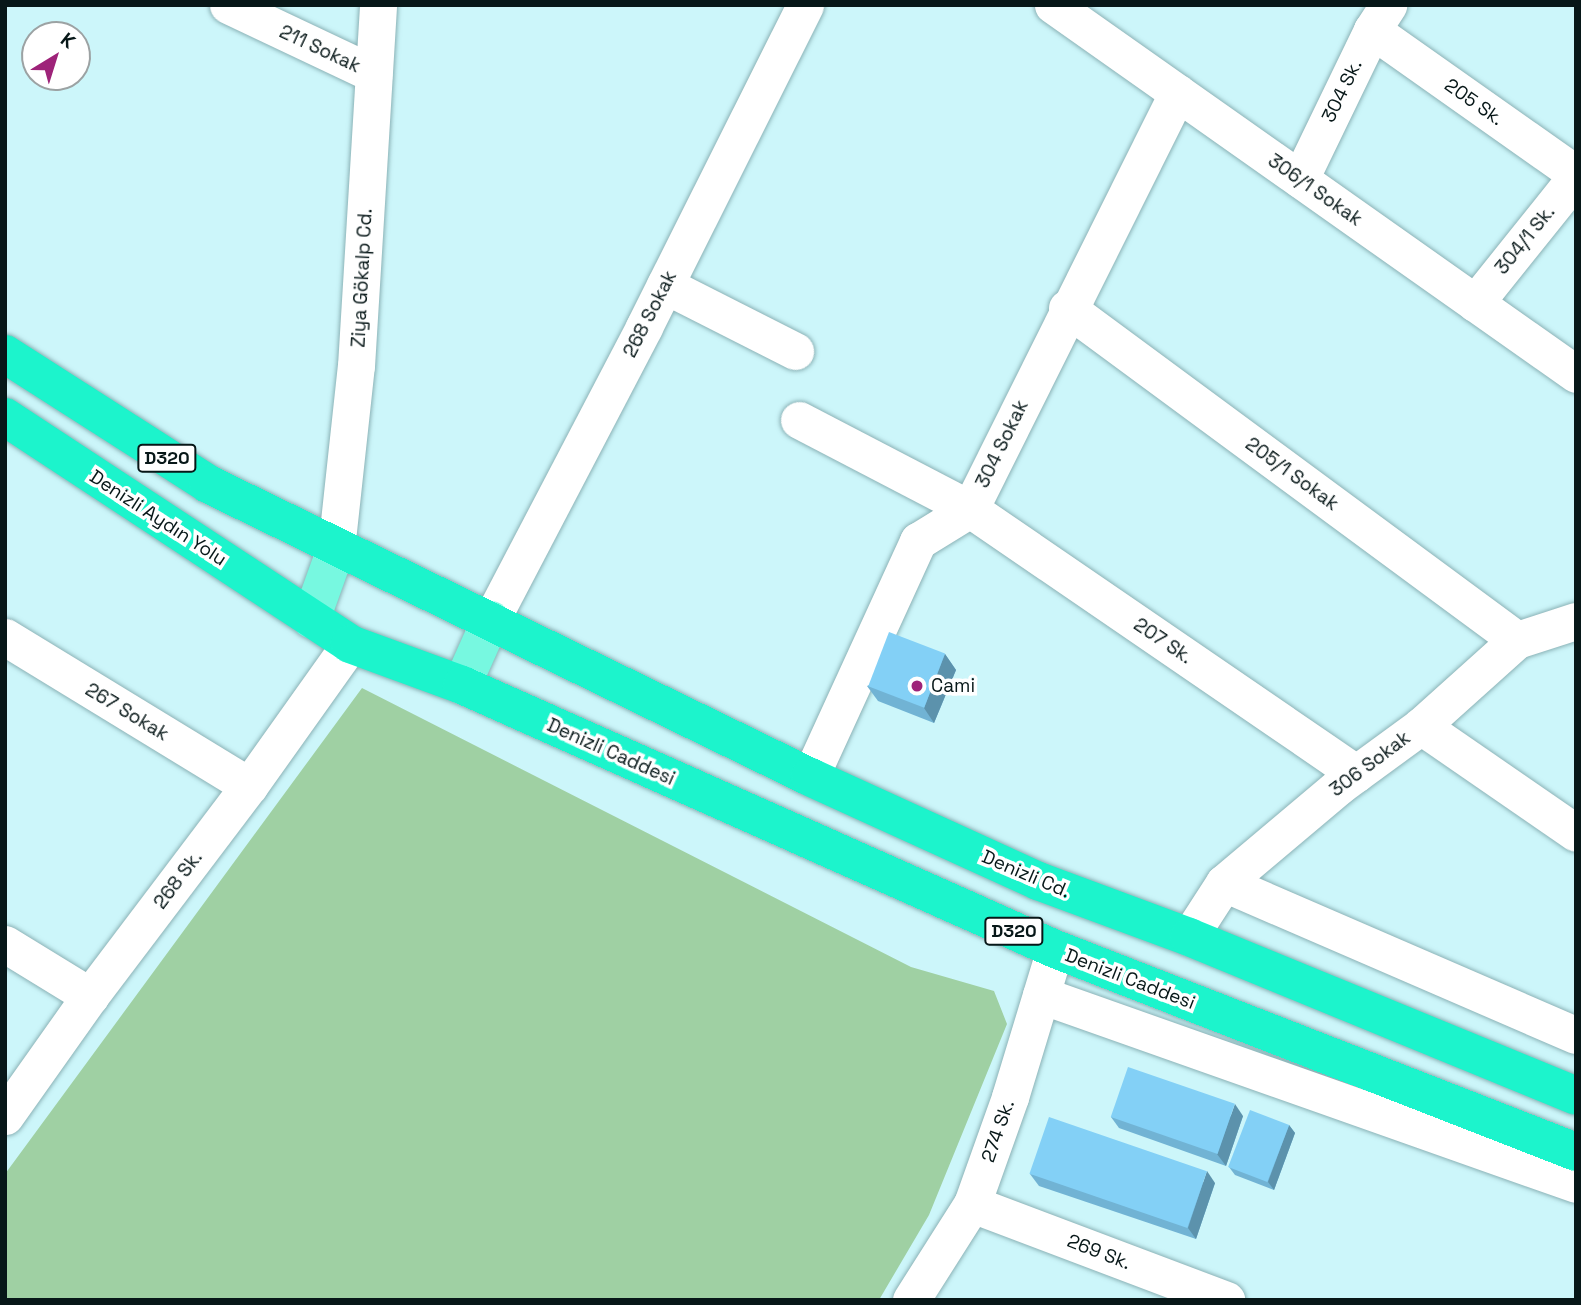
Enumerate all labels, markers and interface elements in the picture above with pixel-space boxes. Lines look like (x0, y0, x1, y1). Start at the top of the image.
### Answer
street label: 211 Sokak (276, 20, 364, 78)
north arrow (21, 21, 91, 91)
text: K (56, 27, 80, 54)
street label: 304 Sk. (1317, 56, 1367, 126)
street label: 205 Sk. (1440, 74, 1508, 130)
street label: 306/1 Sokak (1264, 149, 1366, 231)
street label: 304/1 Sk. (1490, 201, 1560, 279)
street label: Ziya Gökalp Cd. (347, 208, 377, 348)
street label: 268 Sokak (618, 267, 682, 361)
street label: 304 Sokak (971, 396, 1033, 492)
street label: 205/1 Sokak (1241, 433, 1343, 515)
road number: D320 (137, 444, 197, 472)
street label: Denizli Aydın Yolu (85, 465, 231, 571)
street label: 207 Sk. (1129, 613, 1197, 669)
place label: Cami (931, 675, 975, 697)
street label: 267 Sokak (81, 678, 173, 746)
marker: Cami (909, 678, 925, 694)
street label: Denizli Caddesi (544, 714, 678, 790)
street label: 306 Sokak (1325, 726, 1415, 802)
street label: Denizli Cd. (979, 845, 1073, 903)
street label: 268 Sk. (149, 847, 207, 913)
road number: D320 (984, 916, 1044, 946)
street label: Denizli Caddesi (1062, 944, 1198, 1014)
street label: 274 Sk. (977, 1097, 1019, 1165)
street label: 269 Sk. (1064, 1229, 1134, 1275)

